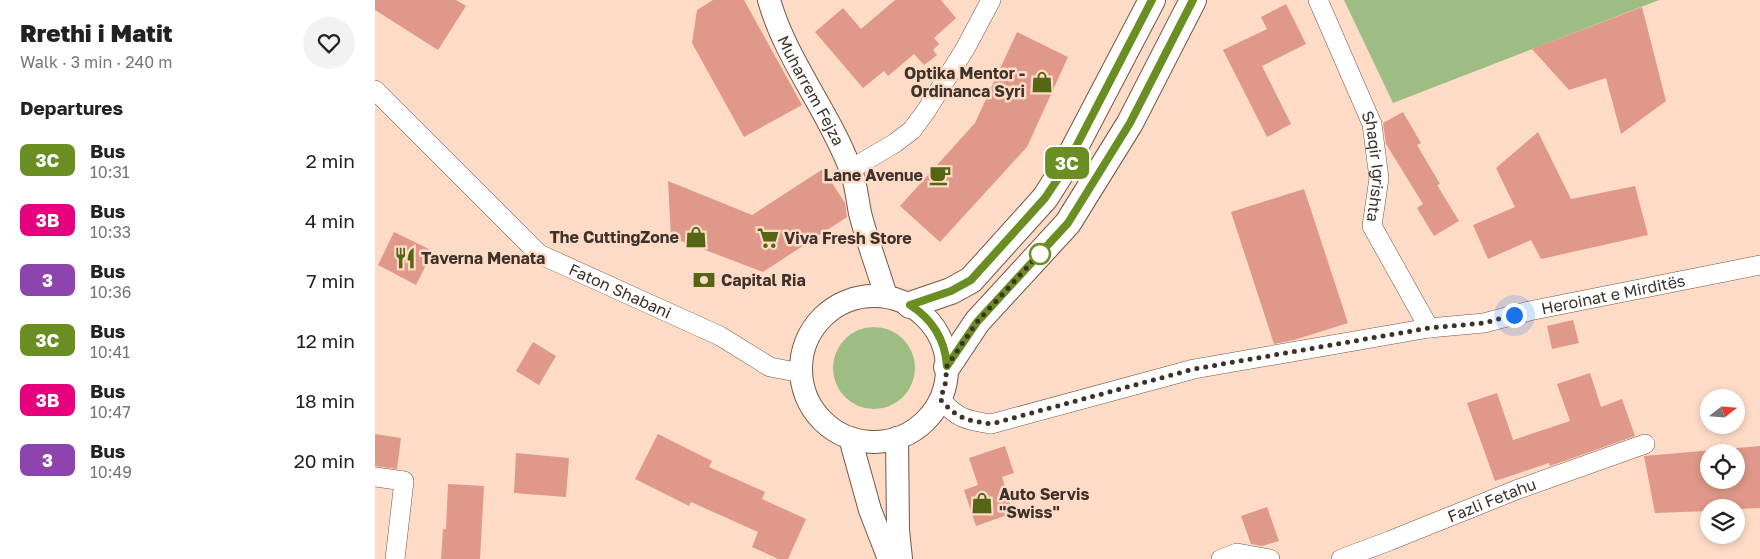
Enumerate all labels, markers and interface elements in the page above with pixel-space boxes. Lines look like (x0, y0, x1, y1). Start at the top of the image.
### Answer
button: heart (303, 17, 355, 69)
text: Rrethi i Matit (20, 18, 173, 47)
street label: Muharrem Fejza (773, 32, 849, 149)
text: Walk · 3 min · 240 m (20, 52, 172, 72)
place label: Optika Mentor - Ordinanca Syri (904, 63, 1025, 101)
shop icon: Optika Mentor - Ordinanca Syri (1029, 69, 1055, 95)
text: Departures (20, 96, 123, 119)
street label: Shaqir Igrishta (1357, 108, 1389, 224)
text: Bus (90, 139, 125, 162)
line badge: 3C (1045, 147, 1089, 179)
text: 3C (36, 149, 59, 171)
text: 2 min (306, 149, 355, 172)
text: 3C (1055, 152, 1079, 174)
text: 10:31 (90, 162, 130, 182)
cafe icon: Lane Avenue (927, 162, 953, 188)
place label: Lane Avenue (823, 165, 923, 185)
text: Bus (90, 199, 125, 222)
text: 3B (36, 209, 59, 231)
text: 4 min (305, 209, 355, 232)
text: 10:33 (90, 222, 131, 242)
shop icon: The CuttingZone (683, 224, 709, 250)
supermarket icon: Viva Fresh Store (755, 225, 781, 251)
place label: The CuttingZone (549, 227, 679, 247)
place label: Viva Fresh Store (784, 228, 912, 248)
unlabelled marker (1029, 243, 1051, 265)
restaurant icon: Taverna Menata (392, 245, 418, 271)
place label: Taverna Menata (421, 248, 545, 268)
text: Bus (90, 259, 125, 282)
street label: Faton Shabani (566, 259, 674, 323)
bank icon: Capital Ria (691, 267, 717, 293)
text: 3 (42, 269, 53, 291)
text: 7 min (307, 269, 355, 292)
place label: Capital Ria (721, 270, 806, 290)
street label: Heroinat e Mirditës (1539, 270, 1687, 318)
text: 10:36 (90, 282, 132, 302)
your location (1502, 303, 1527, 328)
text: Bus (90, 319, 125, 342)
text: 3C (36, 329, 59, 351)
text: 12 min (296, 329, 355, 352)
text: 10:41 (90, 342, 130, 362)
text: Bus (90, 379, 125, 402)
text: 3B (36, 389, 59, 411)
text: 18 min (296, 389, 355, 412)
north arrow (1700, 389, 1745, 434)
map controls (1700, 389, 1745, 544)
text: 10:47 (90, 402, 131, 422)
text: Bus (90, 439, 125, 462)
button: locate (1700, 444, 1745, 489)
text: 3 (42, 449, 53, 471)
text: 20 min (294, 449, 355, 472)
text: 10:49 (90, 462, 132, 482)
street label: Fazli Fetahu (1445, 474, 1539, 526)
place label: Auto Servis "Swiss" (999, 484, 1089, 522)
shop icon: Auto Servis "Swiss" (969, 490, 995, 516)
button: layers (1700, 499, 1745, 544)

